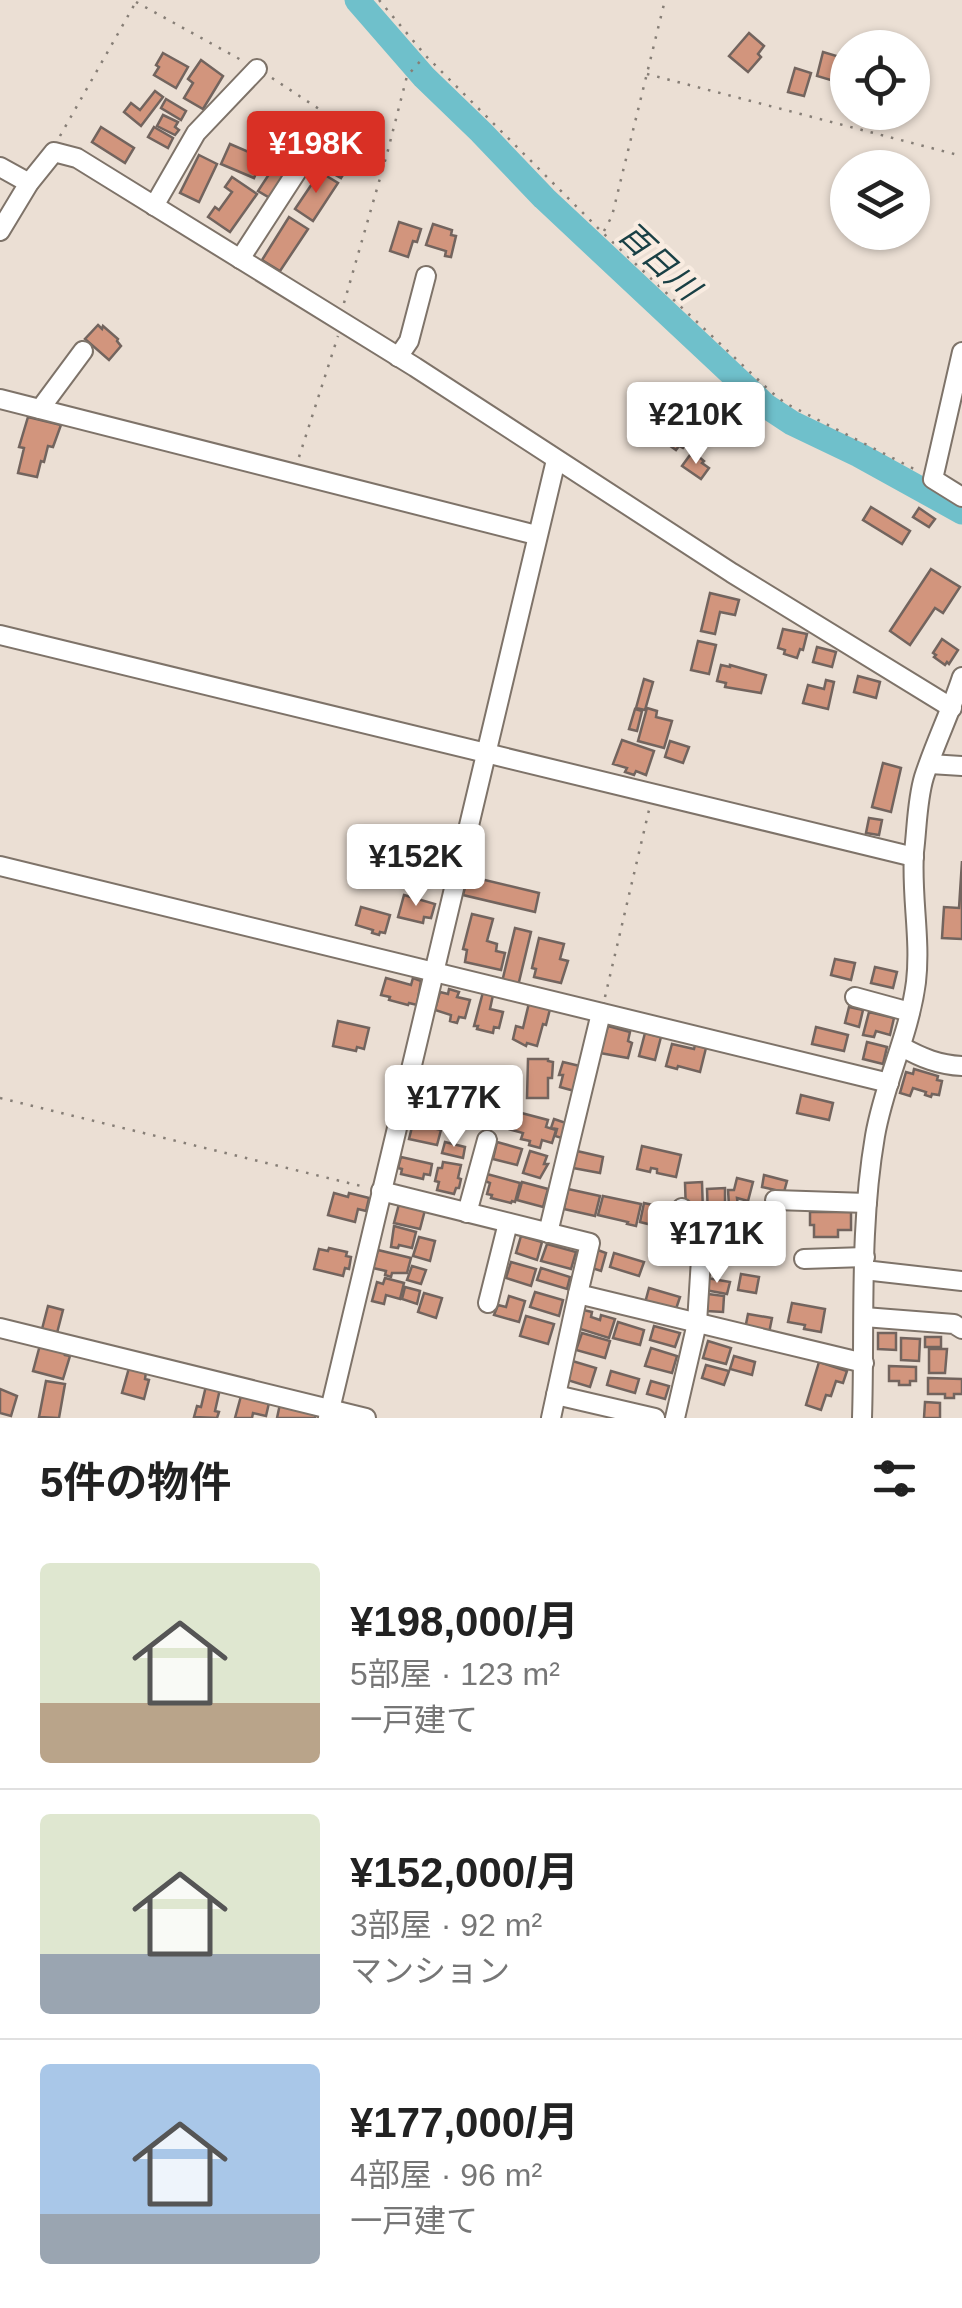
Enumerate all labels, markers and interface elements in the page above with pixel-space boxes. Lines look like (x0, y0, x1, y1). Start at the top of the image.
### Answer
map controls (830, 30, 930, 250)
button: locate (830, 30, 930, 130)
pin: ¥198K (246, 111, 386, 196)
text: ¥198K (269, 125, 363, 161)
button: layers (830, 150, 930, 250)
water label: 百日川 (612, 215, 709, 309)
pin: ¥210K (626, 382, 766, 467)
text: ¥210K (649, 396, 743, 432)
pin: ¥152K (346, 824, 486, 909)
text: ¥152K (369, 838, 463, 874)
pin: ¥177K (384, 1065, 524, 1150)
text: ¥177K (407, 1079, 501, 1115)
pin: ¥171K (647, 1201, 787, 1286)
text: ¥171K (670, 1215, 764, 1251)
icon: filters (867, 1451, 922, 1506)
text: 5件の物件 (40, 1459, 231, 1506)
text: ¥198,000/月 (350, 1598, 579, 1645)
icon: home (120, 1603, 240, 1723)
text: 5部屋 · 123 m² (350, 1656, 560, 1692)
text: 一戸建て (350, 1702, 478, 1738)
text: ¥152,000/月 (350, 1849, 579, 1896)
icon: home (120, 1854, 240, 1974)
text: 3部屋 · 92 m² (350, 1907, 542, 1943)
text: マンション (350, 1953, 510, 1989)
text: ¥177,000/月 (350, 2099, 579, 2146)
icon: home (120, 2104, 240, 2224)
text: 4部屋 · 96 m² (350, 2157, 542, 2193)
text: 一戸建て (350, 2203, 478, 2239)

